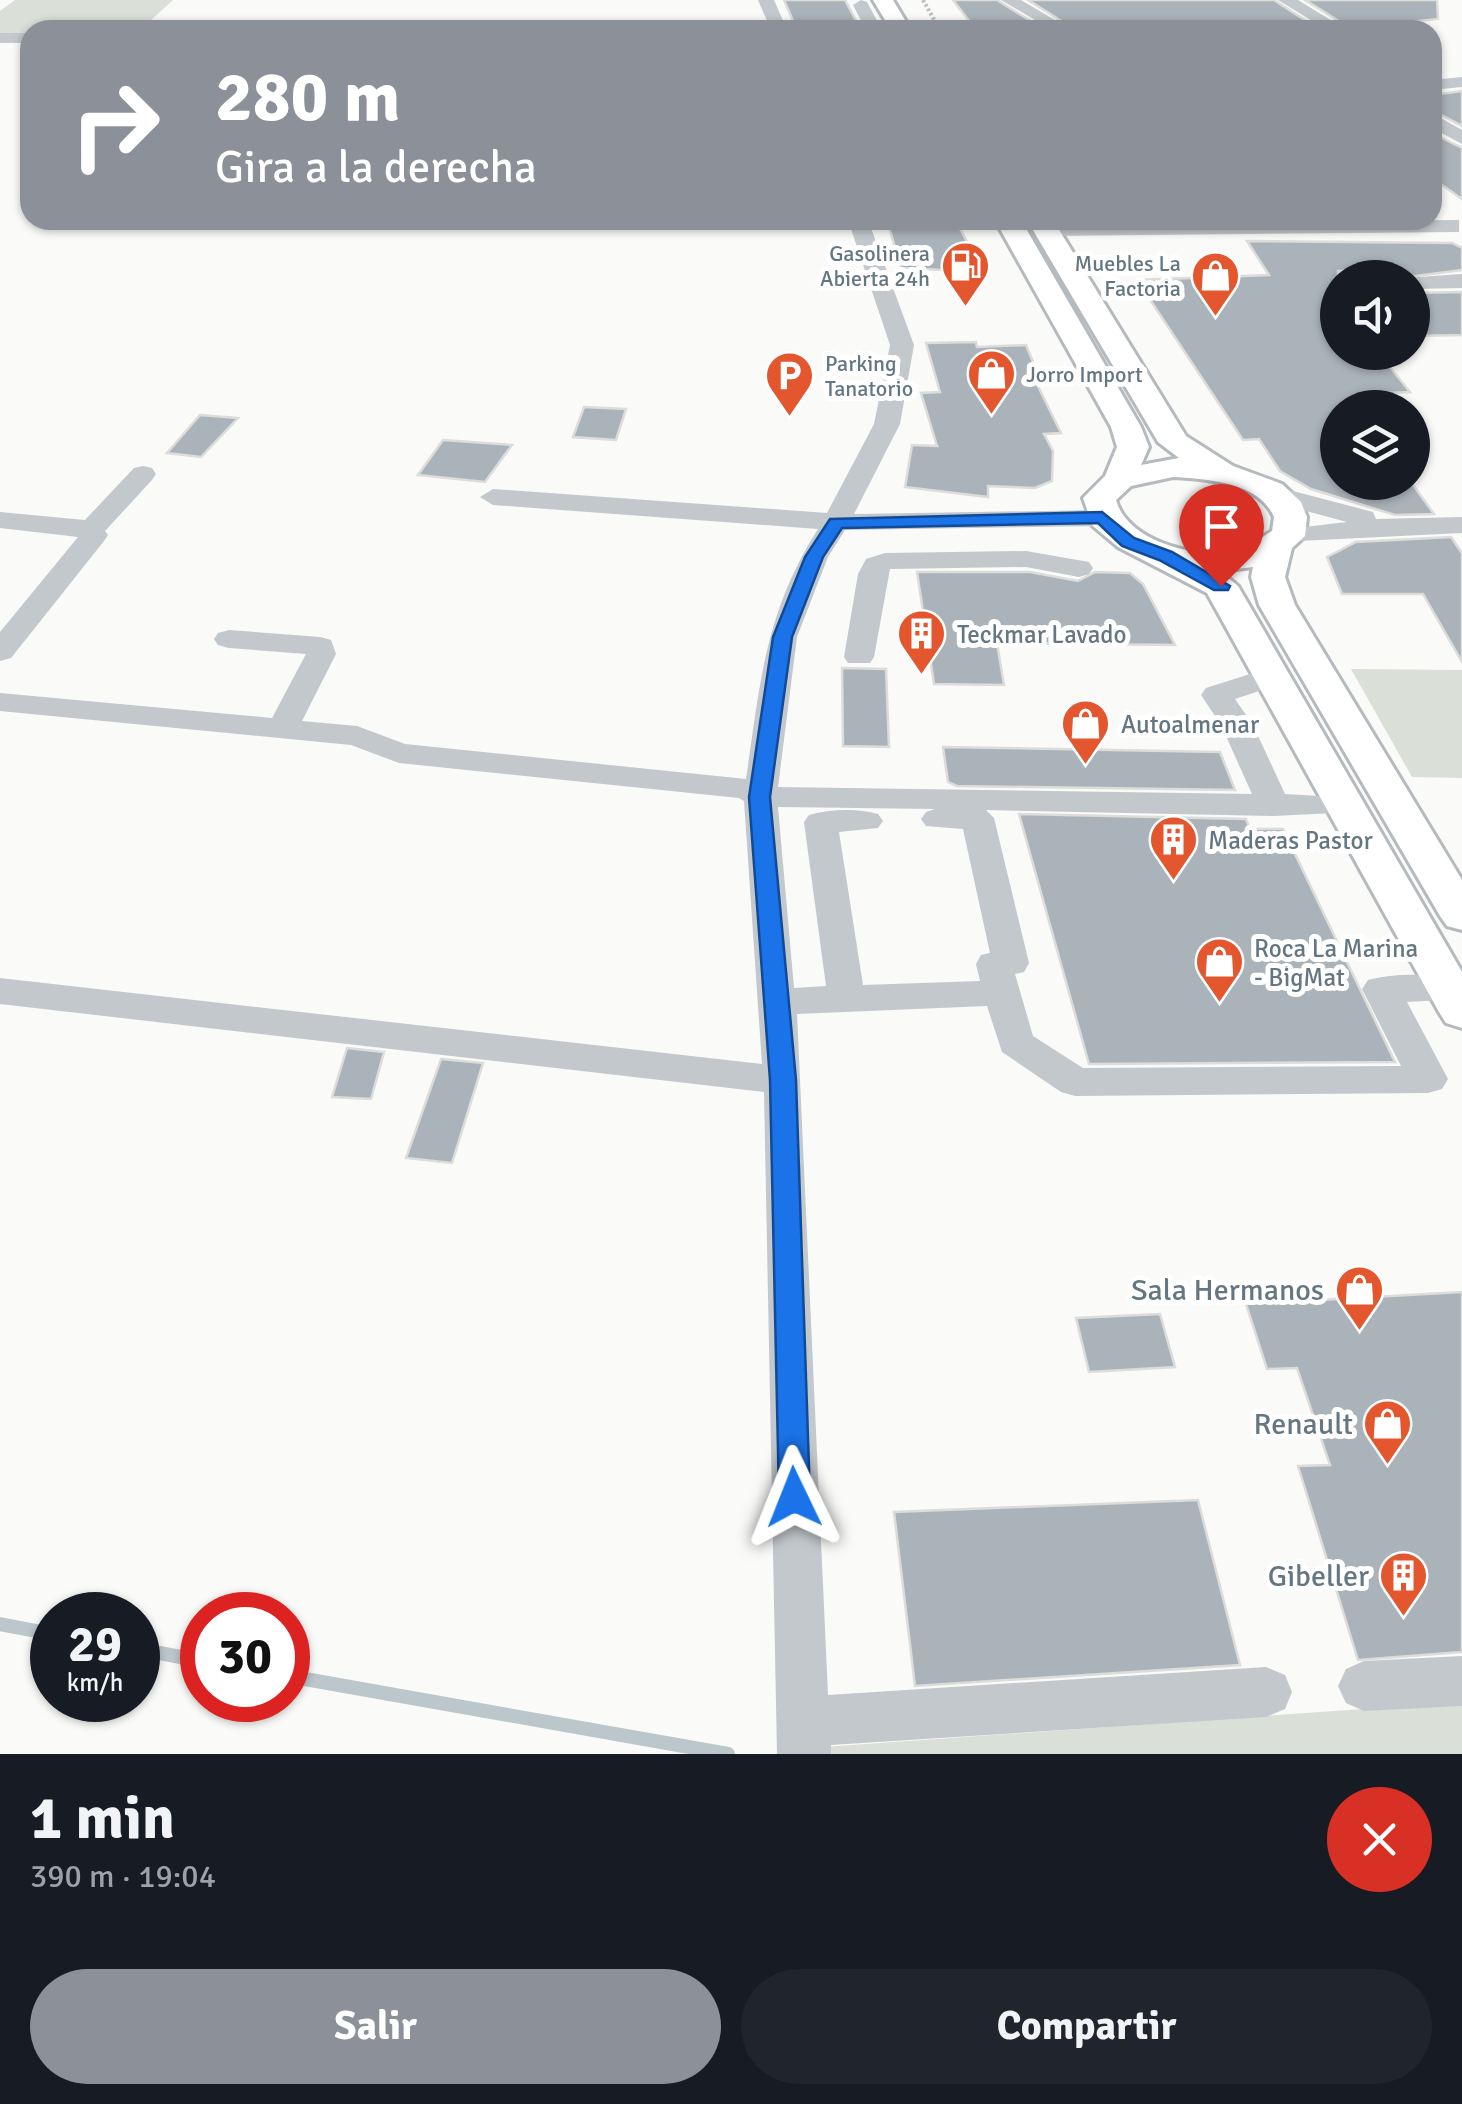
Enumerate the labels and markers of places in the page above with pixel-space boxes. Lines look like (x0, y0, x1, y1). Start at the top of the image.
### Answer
place label: Gasolinera Abierta 24h (820, 240, 930, 292)
fuel station icon: Gasolinera Abierta 24h (939, 240, 991, 308)
place label: Muebles La Factoria (1075, 250, 1181, 302)
shop icon: Muebles La Factoria (1190, 250, 1242, 318)
shop icon: Jorro Import (965, 348, 1017, 416)
parking icon: Parking Tanatorio (764, 350, 816, 418)
place label: Parking Tanatorio (825, 350, 913, 402)
place label: Jorro Import (1026, 361, 1143, 388)
pin (1179, 484, 1264, 587)
building icon: Teckmar Lavado (896, 608, 948, 676)
place label: Teckmar Lavado (957, 619, 1127, 650)
shop icon: Autoalmenar (1060, 698, 1112, 766)
place label: Autoalmenar (1121, 709, 1260, 740)
building icon: Maderas Pastor (1147, 814, 1199, 882)
place label: Maderas Pastor (1208, 825, 1373, 856)
place label: Roca La Marina - BigMat (1254, 933, 1418, 993)
shop icon: Roca La Marina - BigMat (1193, 936, 1245, 1004)
shop icon: Sala Hermanos (1333, 1264, 1385, 1332)
place label: Sala Hermanos (1131, 1272, 1324, 1309)
shop icon: Renault (1362, 1398, 1414, 1466)
place label: Renault (1254, 1406, 1353, 1443)
building icon: Gibeller (1378, 1550, 1430, 1618)
place label: Gibeller (1268, 1558, 1369, 1595)

